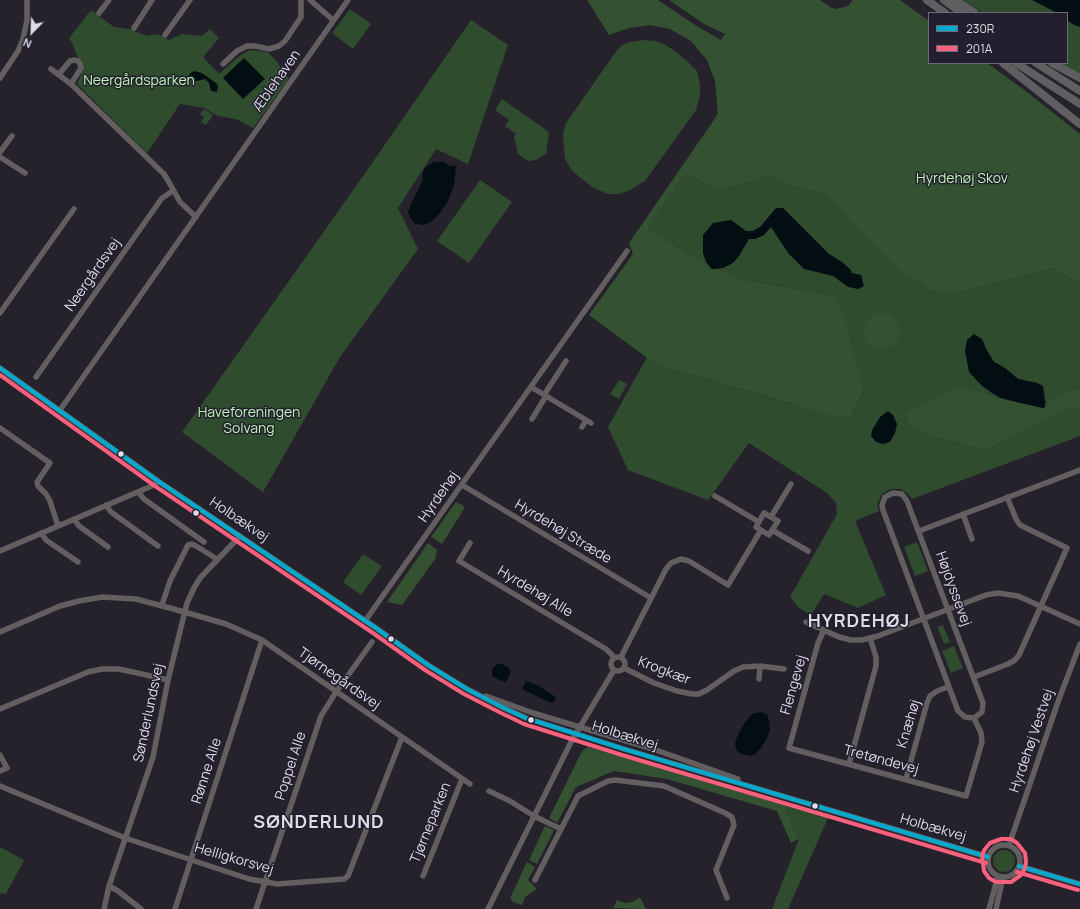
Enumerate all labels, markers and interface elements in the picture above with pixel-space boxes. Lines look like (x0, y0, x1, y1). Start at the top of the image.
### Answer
north arrow (12, 12, 52, 52)
legend (928, 12, 1068, 64)
text: 230R (966, 20, 994, 37)
text: N (21, 35, 34, 52)
text: 201A (966, 40, 992, 57)
street label: Æblehaven (250, 47, 304, 115)
park label: Neergårdsparken (83, 73, 195, 89)
park label: Hyrdehøj Skov (916, 171, 1008, 187)
street label: Neergårdsvej (62, 235, 124, 315)
park label: Haveforeningen Solvang (198, 405, 300, 438)
unlabelled marker (116, 449, 126, 459)
street label: Hyrdehøj (415, 468, 463, 526)
street label: Holbækvej (206, 494, 272, 546)
street label: Hyrdehøj Stræde (512, 496, 614, 568)
unlabelled marker (191, 508, 201, 518)
street label: Højdyssevej (932, 549, 974, 629)
street label: Hyrdehøj Alle (494, 563, 576, 621)
district label: HYRDEHØJ (808, 611, 910, 633)
unlabelled marker (386, 634, 396, 644)
street label: Tjørnegårdsvej (295, 644, 383, 714)
street label: Krogkær (635, 653, 693, 689)
street label: Flengevej (777, 653, 811, 717)
street label: Sønderlundsvej (130, 662, 168, 764)
street label: Hyrdehøj Vestvej (1006, 687, 1058, 795)
street label: Knæhøj (894, 698, 924, 750)
unlabelled marker (526, 715, 536, 725)
street label: Holbækvej (590, 718, 660, 754)
street label: Poppel Alle (272, 730, 310, 802)
street label: Rønne Alle (188, 736, 226, 806)
street label: Tretøndevej (841, 742, 921, 778)
street label: Tjørneparken (407, 780, 455, 866)
unlabelled marker (810, 801, 820, 811)
street label: Holbækvej (898, 811, 968, 845)
district label: SØNDERLUND (253, 812, 385, 834)
street label: Helligkorsvej (193, 840, 275, 878)

